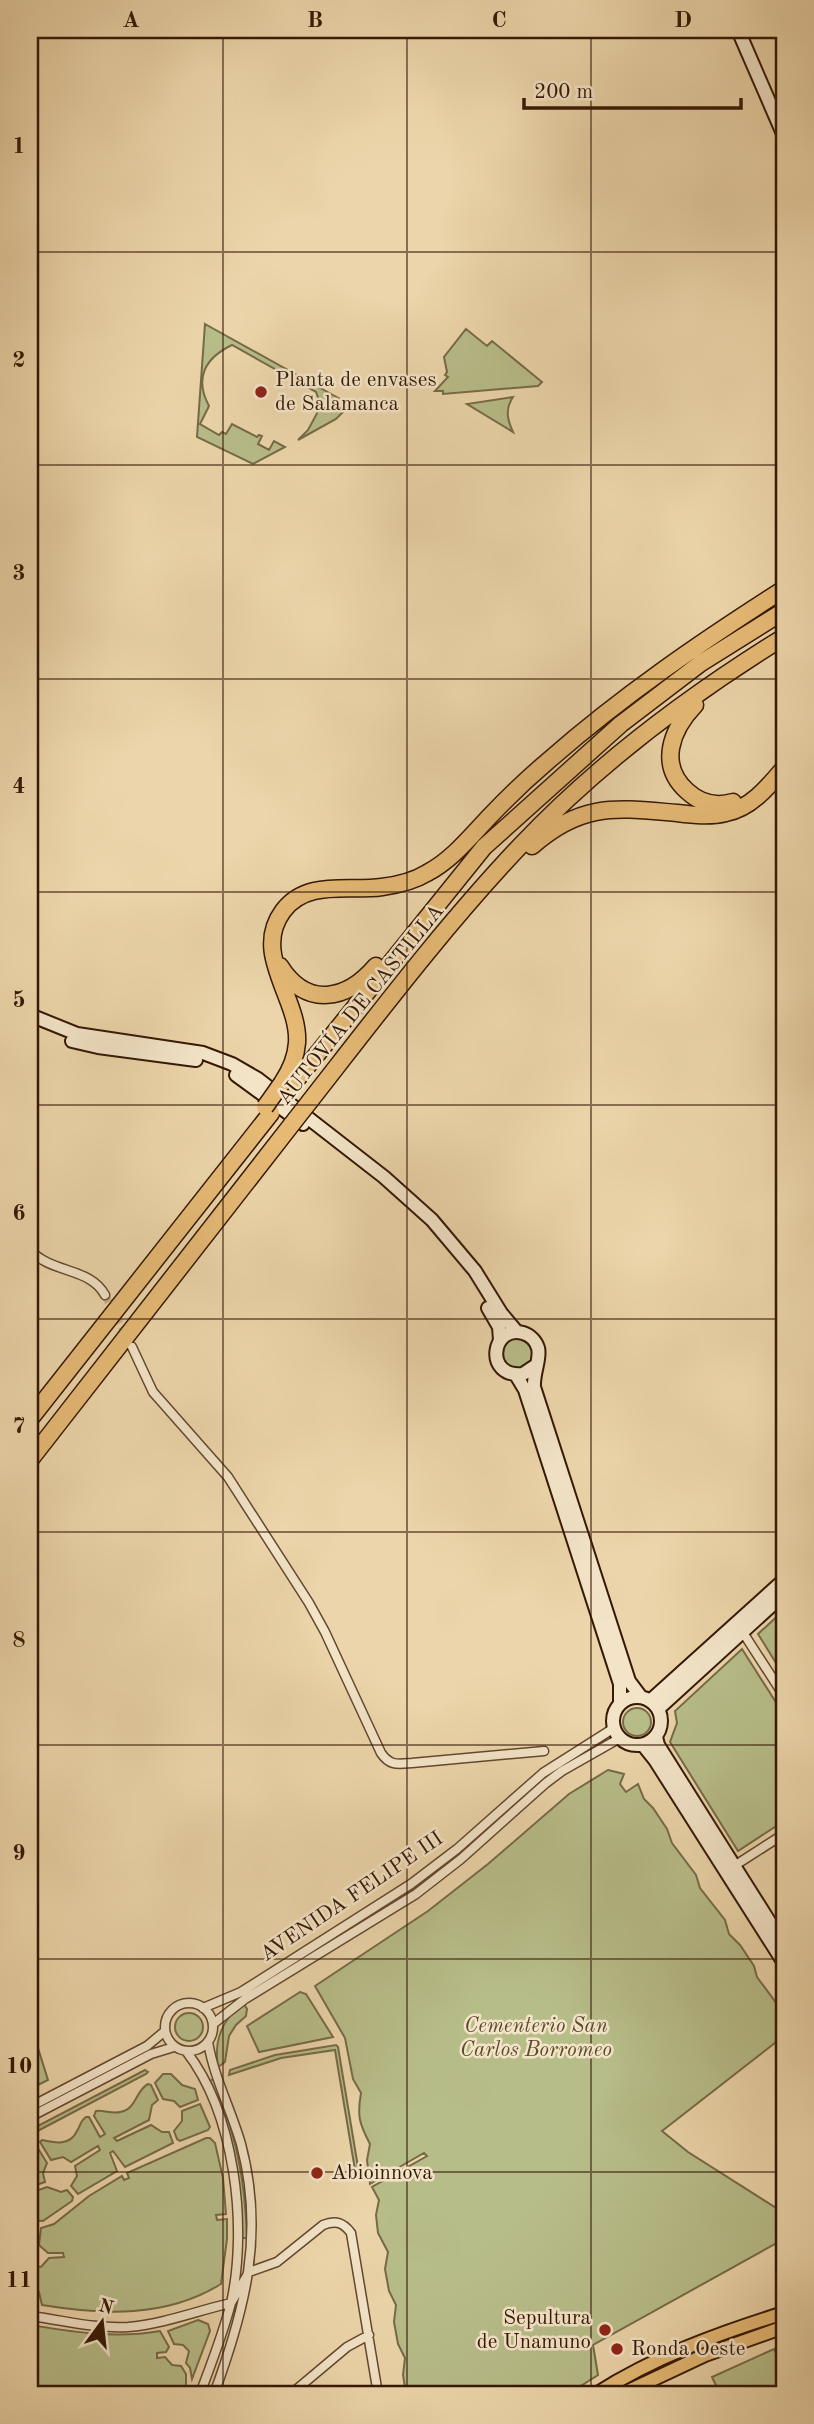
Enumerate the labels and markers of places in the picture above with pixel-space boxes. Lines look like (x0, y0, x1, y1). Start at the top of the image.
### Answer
place label: Planta de envases de Salamanca (275, 370, 437, 415)
marker: Planta de envases de Salamanca (253, 384, 269, 400)
place label: Abioinnova (331, 2163, 433, 2184)
marker: Abioinnova (309, 2165, 325, 2181)
place label: Sepultura de Unamuno (477, 2308, 591, 2353)
marker: Sepultura de Unamuno (597, 2322, 613, 2338)
place label: Ronda Oeste (631, 2339, 746, 2360)
marker: Ronda Oeste (609, 2341, 625, 2357)

